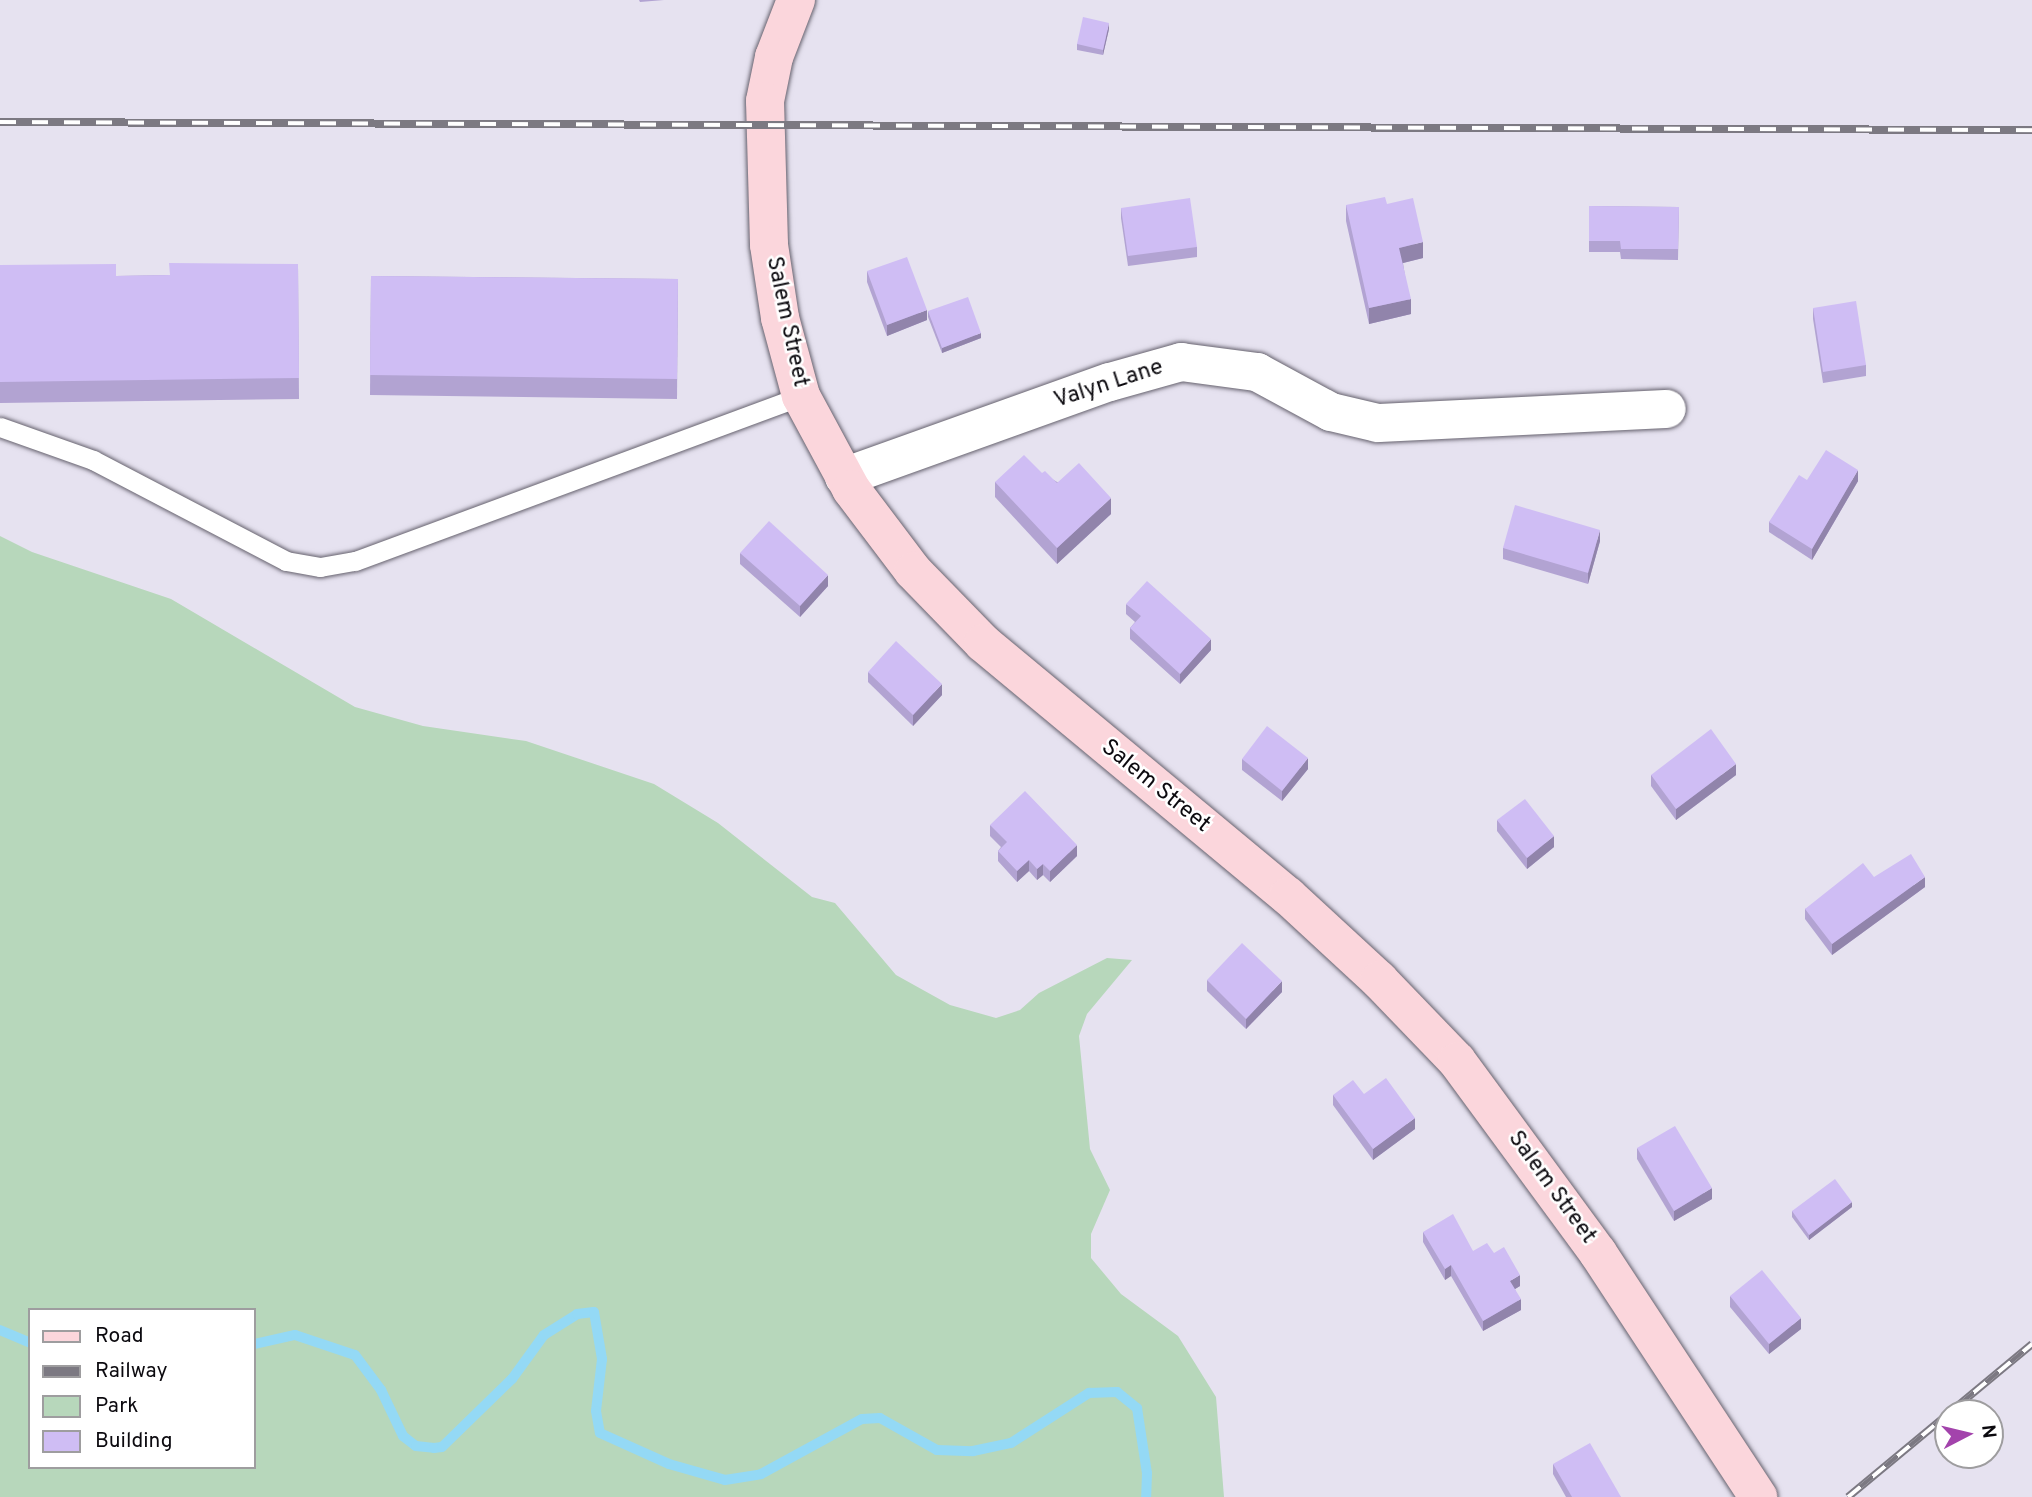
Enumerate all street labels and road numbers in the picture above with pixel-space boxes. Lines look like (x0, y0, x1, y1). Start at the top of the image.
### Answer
street label: Salem Street (759, 254, 813, 390)
street label: Valyn Lane (1051, 354, 1167, 416)
street label: Salem Street (1095, 735, 1215, 839)
street label: Salem Street (1501, 1126, 1601, 1250)

